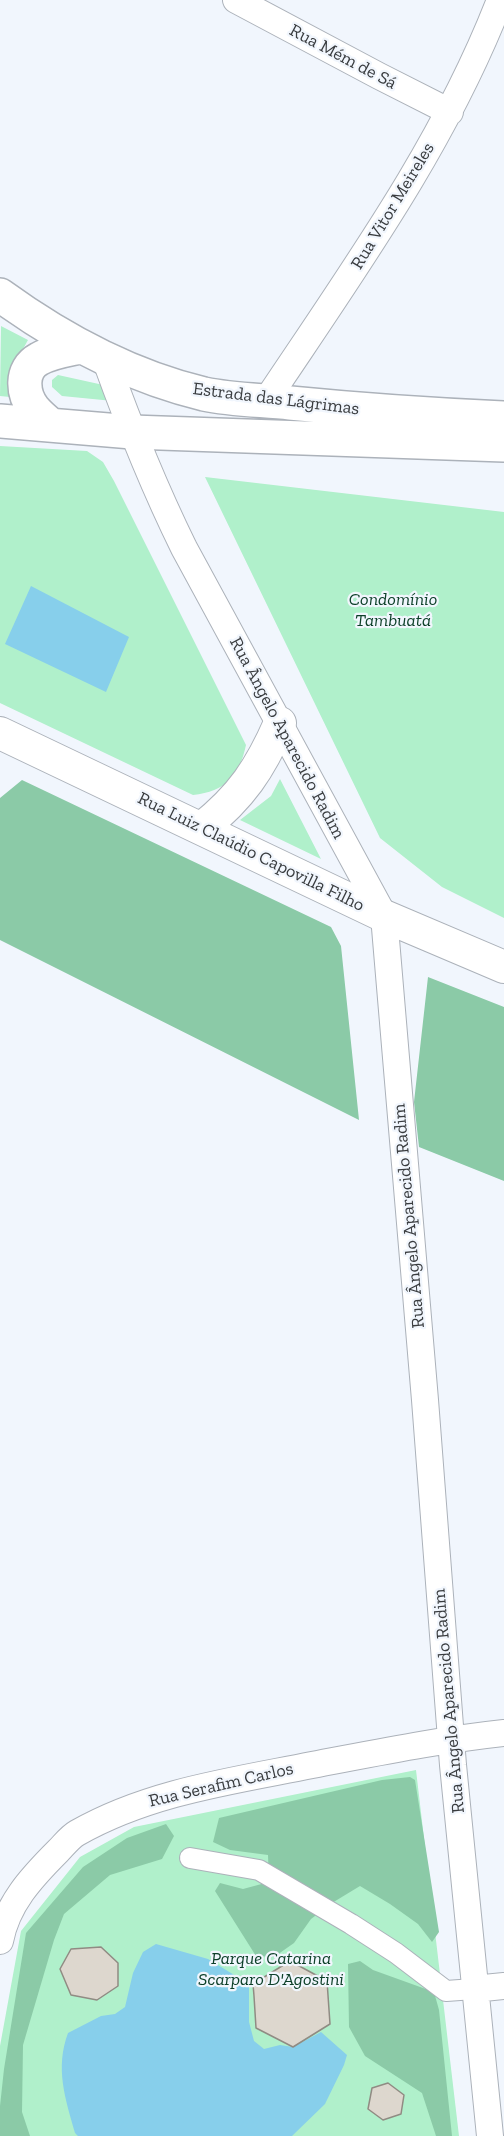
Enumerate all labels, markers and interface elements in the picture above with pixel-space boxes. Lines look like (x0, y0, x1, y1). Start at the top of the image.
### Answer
street label: Rua Mém de Sá (286, 20, 400, 94)
street label: Rua Vitor Meireles (347, 139, 439, 273)
street label: Estrada das Lágrimas (191, 378, 361, 420)
park label: Condomínio Tambuatá (349, 589, 437, 632)
street label: Rua Ângelo Aparecido Radim (225, 633, 349, 843)
street label: Rua Luiz Claúdio Capovilla Filho (134, 788, 368, 916)
street label: Rua Ângelo Aparecido Radim (388, 1103, 430, 1329)
street label: Rua Ângelo Aparecido Radim (428, 1588, 470, 1814)
street label: Rua Serafim Carlos (147, 1758, 295, 1812)
park label: Parque Catarina Scarparo D'Agostini (198, 1948, 344, 1990)

